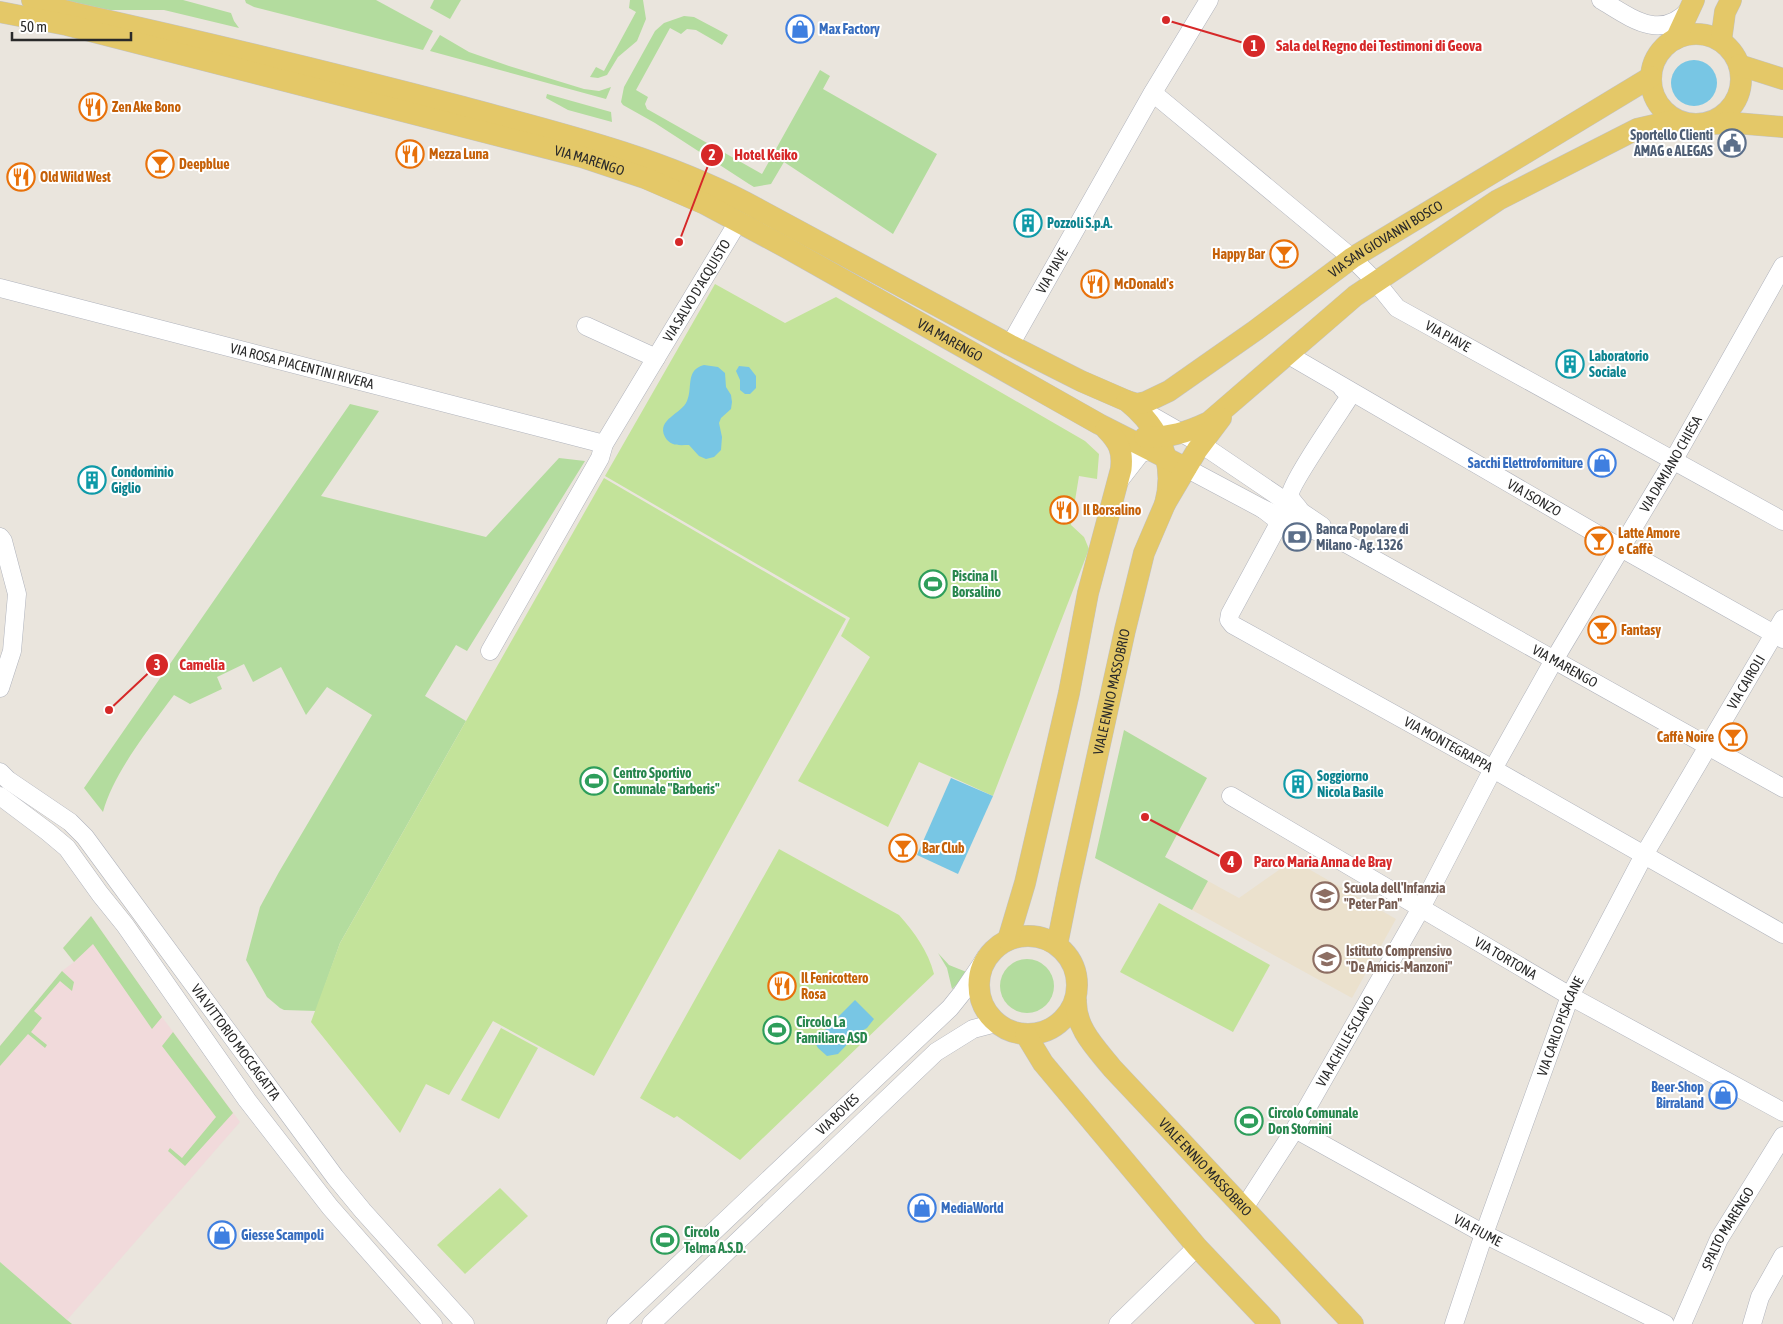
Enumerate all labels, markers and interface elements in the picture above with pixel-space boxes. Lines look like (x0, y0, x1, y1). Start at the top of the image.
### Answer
scale bar (12, 10, 131, 42)
shop icon: Max Factory (785, 14, 815, 44)
text: 50 m (20, 18, 47, 35)
place label: Max Factory (819, 21, 880, 37)
callout: Sala del Regno dei Testimoni di Geova (1241, 31, 1492, 61)
text: 1 (1250, 37, 1258, 54)
text: Sala del Regno dei Testimoni di Geova (1276, 37, 1482, 54)
restaurant icon: Zen Ake Bono (78, 92, 108, 122)
place label: Zen Ake Bono (112, 99, 181, 115)
place label: Sportello Clienti AMAG e ALEGAS (1630, 127, 1713, 159)
public building icon: Sportello Clienti AMAG e ALEGAS (1717, 128, 1747, 158)
restaurant icon: Mezza Luna (395, 139, 425, 169)
callout: Hotel Keiko (700, 140, 808, 170)
street label: VIA MARENGO (553, 142, 627, 179)
place label: Mezza Luna (429, 146, 489, 162)
text: 2 (708, 146, 716, 163)
text: Hotel Keiko (734, 146, 798, 163)
bar icon: Deepblue (145, 149, 175, 179)
place label: Deepblue (179, 156, 230, 172)
restaurant icon: Old Wild West (6, 162, 36, 192)
place label: Old Wild West (40, 169, 111, 185)
street label: VIA SAN GIOVANNI BOSCO (1325, 197, 1445, 281)
building icon: Pozzoli S.p.A. (1013, 208, 1043, 238)
place label: Pozzoli S.p.A. (1047, 215, 1113, 231)
street label: VIA SALVO D'ACQUISTO (660, 236, 734, 345)
bar icon: Happy Bar (1269, 239, 1299, 269)
street label: VIA PIAVE (1033, 246, 1071, 296)
place label: Happy Bar (1212, 246, 1266, 262)
restaurant icon: McDonald's (1080, 269, 1110, 299)
place label: McDonald's (1114, 276, 1174, 292)
street label: VIA MARENGO (915, 315, 986, 365)
street label: VIA PIAVE (1423, 317, 1473, 355)
street label: VIA ROSA PIACENTINI RIVERA (229, 340, 376, 392)
place label: Laboratorio Sociale (1589, 348, 1649, 380)
building icon: Laboratorio Sociale (1555, 349, 1585, 379)
street label: VIA DAMIANO CHIESA (1636, 413, 1705, 515)
shop icon: Sacchi Elettroforniture (1587, 448, 1617, 478)
place label: Sacchi Elettroforniture (1468, 455, 1583, 471)
place label: Condominio Giglio (111, 464, 174, 496)
building icon: Condominio Giglio (77, 465, 107, 495)
street label: VIA ISONZO (1504, 476, 1564, 520)
restaurant icon: Il Borsalino (1049, 495, 1079, 525)
place label: Il Borsalino (1083, 502, 1142, 518)
place label: Banca Popolare di Milano - Ag. 1326 (1316, 521, 1409, 553)
bank icon: Banca Popolare di Milano - Ag. 1326 (1282, 522, 1312, 552)
place label: Latte Amore e Caffè (1618, 525, 1680, 557)
bar icon: Latte Amore e Caffè (1584, 526, 1614, 556)
place label: Piscina Il Borsalino (952, 568, 1002, 600)
sports icon: Piscina Il Borsalino (918, 569, 948, 599)
bar icon: Fantasy (1587, 615, 1617, 645)
place label: Fantasy (1621, 622, 1661, 638)
street label: VIALE ENNIO MASSOBRIO (1090, 627, 1133, 756)
street label: VIA MARENGO (1529, 641, 1600, 691)
callout: Camelia (145, 650, 235, 680)
street label: VIA CAIROLI (1724, 652, 1768, 712)
text: 3 (153, 656, 161, 673)
text: Camelia (179, 656, 225, 673)
street label: VIA MONTEGRAPPA (1401, 713, 1495, 775)
bar icon: Caffè Noire (1718, 722, 1748, 752)
place label: Caffè Noire (1657, 729, 1714, 745)
place label: Centro Sportivo Comunale "Barberis" (613, 765, 720, 797)
sports icon: Centro Sportivo Comunale "Barberis" (579, 766, 609, 796)
place label: Soggiorno Nicola Basile (1317, 768, 1384, 800)
building icon: Soggiorno Nicola Basile (1283, 769, 1313, 799)
bar icon: Bar Club (888, 833, 918, 863)
place label: Bar Club (922, 840, 965, 856)
callout: Parco Maria Anna de Bray (1219, 847, 1402, 877)
text: 4 (1226, 853, 1235, 870)
text: Parco Maria Anna de Bray (1254, 853, 1393, 870)
place label: Scuola dell'Infanzia "Peter Pan" (1344, 880, 1446, 912)
school or university icon: Scuola dell'Infanzia "Peter Pan" (1310, 881, 1340, 911)
street label: VIA TORTONA (1472, 934, 1540, 983)
place label: Istituto Comprensivo "De Amicis-Manzoni" (1346, 943, 1453, 975)
school or university icon: Istituto Comprensivo "De Amicis-Manzoni" (1312, 944, 1342, 974)
place label: Il Fenicottero Rosa (801, 970, 869, 1002)
restaurant icon: Il Fenicottero Rosa (767, 971, 797, 1001)
street label: VIA CARLO PISACANE (1534, 974, 1587, 1078)
street label: VIA VITTORIO MOCCAGATTA (188, 981, 284, 1103)
street label: VIA ACHILLE SCLAVO (1313, 993, 1377, 1090)
place label: Circolo La Familiare ASD (796, 1014, 868, 1046)
sports icon: Circolo La Familiare ASD (762, 1015, 792, 1045)
place label: Beer-Shop Birraland (1651, 1079, 1704, 1111)
shop icon: Beer-Shop Birraland (1708, 1080, 1738, 1110)
street label: VIA BOVES (813, 1090, 862, 1138)
place label: Circolo Comunale Don Stornini (1268, 1105, 1358, 1137)
sports icon: Circolo Comunale Don Stornini (1234, 1106, 1264, 1136)
street label: VIALE ENNIO MASSOBRIO (1155, 1115, 1255, 1219)
street label: SPALTO MARENGO (1699, 1184, 1757, 1272)
shop icon: MediaWorld (907, 1193, 937, 1223)
place label: MediaWorld (941, 1200, 1004, 1216)
street label: VIA FIUME (1451, 1211, 1504, 1250)
shop icon: Giesse Scampoli (207, 1220, 237, 1250)
place label: Circolo Telma A.S.D. (684, 1224, 746, 1256)
sports icon: Circolo Telma A.S.D. (650, 1225, 680, 1255)
place label: Giesse Scampoli (241, 1227, 324, 1243)

